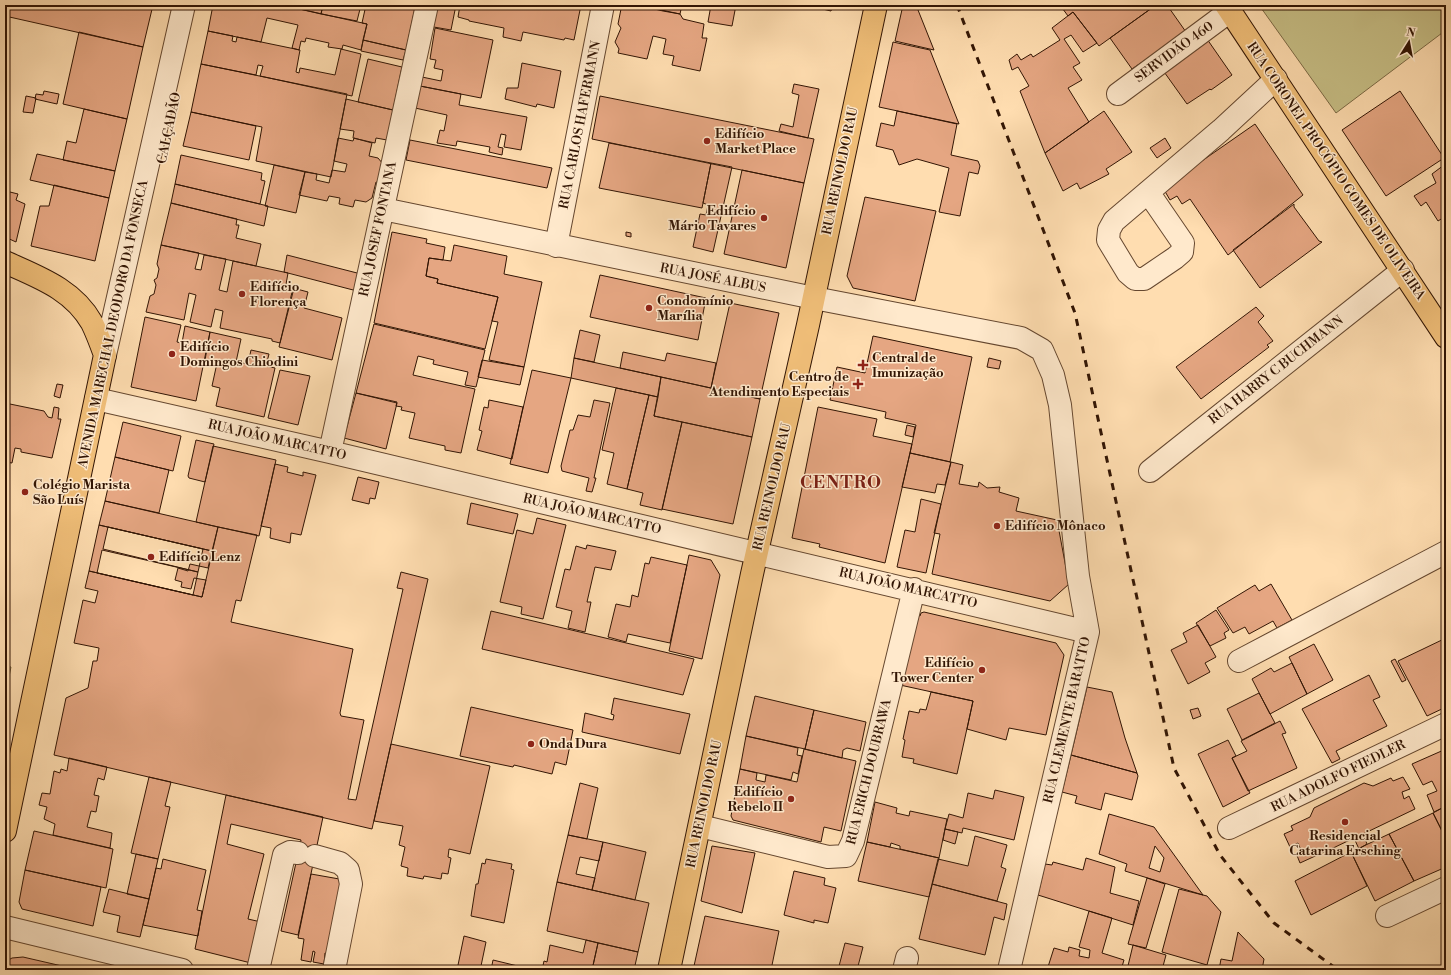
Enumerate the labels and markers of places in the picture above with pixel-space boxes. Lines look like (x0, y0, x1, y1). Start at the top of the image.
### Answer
place label: Edifício Market Place (715, 126, 796, 157)
marker: Edifício Market Place (702, 136, 712, 146)
place label: Edifício Mário Tavares (668, 203, 756, 234)
marker: Edifício Mário Tavares (759, 213, 769, 223)
place label: Edifício Florença (250, 279, 307, 310)
marker: Edifício Florença (237, 289, 247, 299)
place label: Condomínio Marília (657, 293, 734, 324)
marker: Condomínio Marília (644, 303, 654, 313)
place label: Edifício Domingos Chiodini (180, 339, 298, 370)
marker: Edifício Domingos Chiodini (167, 349, 177, 359)
place label: Central de Imunização (872, 350, 944, 381)
marker: Central de Imunização (857, 359, 869, 371)
place label: Centro de Atendimento Especiais (708, 369, 849, 400)
marker: Centro de Atendimento Especiais (852, 378, 864, 390)
place label: Colégio Marista São Luís (33, 477, 131, 508)
marker: Colégio Marista São Luís (20, 487, 30, 497)
place label: Edifício Mônaco (1005, 518, 1106, 534)
marker: Edifício Mônaco (992, 521, 1002, 531)
place label: Edifício Lenz (159, 549, 240, 565)
marker: Edifício Lenz (146, 552, 156, 562)
place label: Edifício Tower Center (892, 655, 974, 686)
marker: Edifício Tower Center (977, 665, 987, 675)
place label: Onda Dura (539, 736, 608, 752)
marker: Onda Dura (526, 739, 536, 749)
place label: Edifício Rebelo II (727, 784, 783, 815)
marker: Edifício Rebelo II (786, 794, 796, 804)
marker: Residencial Catarina Ersching (1340, 817, 1350, 827)
place label: Residencial Catarina Ersching (1289, 828, 1401, 859)

